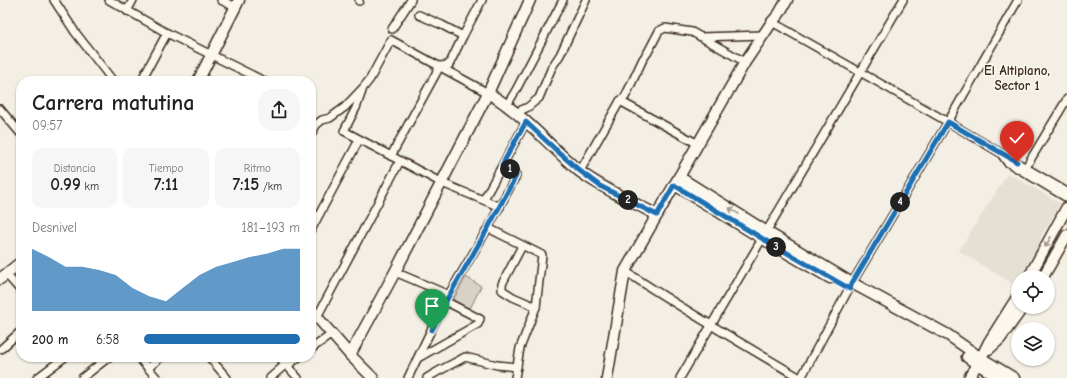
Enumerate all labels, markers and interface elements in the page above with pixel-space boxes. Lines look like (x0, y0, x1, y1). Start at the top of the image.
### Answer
district label: El Altiplano, Sector 1 (984, 63, 1050, 93)
button: share (258, 89, 300, 131)
text: Carrera matutina (32, 90, 194, 116)
text: 09:57 (32, 118, 62, 133)
pin (1000, 121, 1034, 162)
icon: check (1006, 127, 1028, 149)
pin: 1 (500, 159, 520, 179)
text: Distancia (54, 162, 96, 175)
text: Tiempo (149, 162, 183, 175)
text: Ritmo (244, 162, 271, 175)
text: 1 (508, 162, 512, 175)
text: 0.99 (50, 175, 81, 194)
text: 7:11 (154, 175, 178, 194)
text: 7:15 (232, 175, 259, 194)
text: km (81, 180, 99, 193)
text: /km (259, 180, 282, 193)
pin: 2 (618, 190, 638, 210)
pin: 4 (890, 192, 910, 212)
text: 2 (625, 193, 631, 206)
text: 4 (897, 195, 903, 208)
one-way arrow (728, 207, 740, 215)
text: Desnivel (32, 220, 77, 235)
text: 181–193 m (241, 220, 300, 235)
one-way arrow (1044, 236, 1052, 248)
pin: 3 (766, 237, 786, 257)
text: 3 (773, 240, 779, 253)
map controls (1011, 270, 1055, 366)
button: locate (1011, 270, 1055, 314)
pin (415, 289, 449, 330)
icon: arrive (421, 295, 443, 317)
button: layers (1011, 322, 1055, 366)
text: 200 m (32, 332, 68, 347)
text: 6:58 (96, 332, 119, 347)

